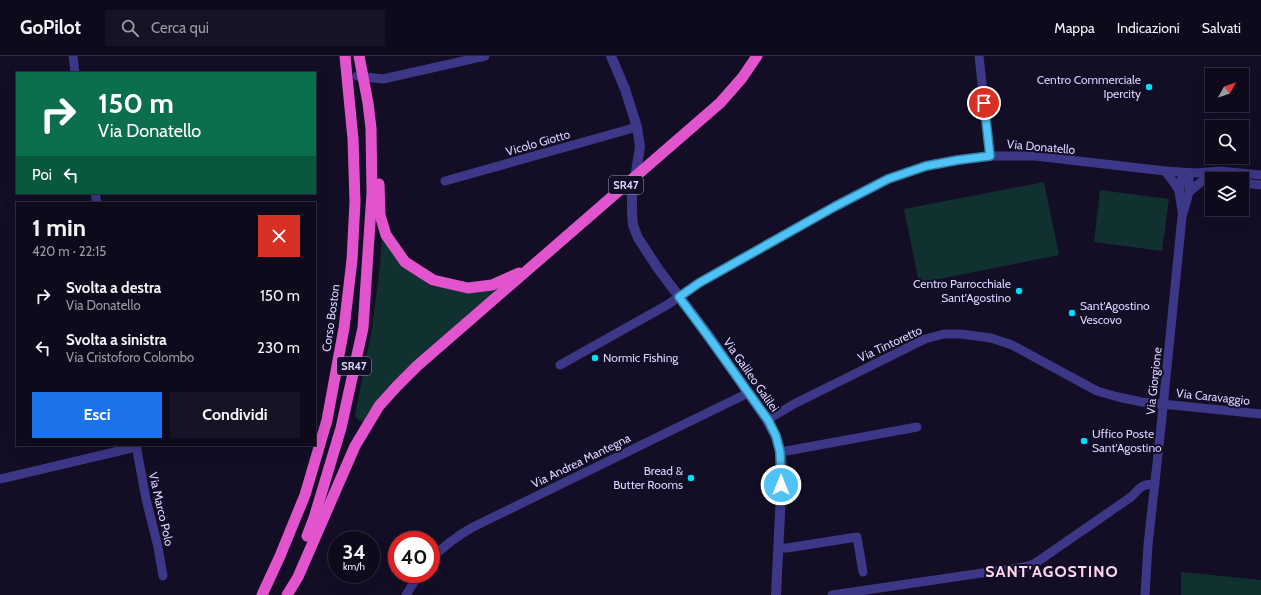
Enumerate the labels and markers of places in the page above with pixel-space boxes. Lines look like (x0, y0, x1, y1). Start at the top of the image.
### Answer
place label: Centro Commerciale Ipercity (1037, 72, 1141, 101)
marker: Centro Commerciale Ipercity (1144, 82, 1154, 92)
pin (967, 86, 1001, 120)
place label: Centro Parrocchiale Sant'Agostino (913, 276, 1011, 305)
marker: Centro Parrocchiale Sant'Agostino (1014, 286, 1024, 296)
place label: Sant'Agostino Vescovo (1080, 298, 1150, 327)
marker: Sant'Agostino Vescovo (1067, 308, 1077, 318)
place label: Normic Fishing (603, 350, 679, 365)
marker: Normic Fishing (590, 353, 600, 363)
place label: Uffico Poste Sant'Agostino (1092, 426, 1162, 455)
marker: Uffico Poste Sant'Agostino (1079, 436, 1089, 446)
place label: Bread & Butter Rooms (613, 463, 684, 492)
marker: Bread & Butter Rooms (686, 473, 696, 483)

